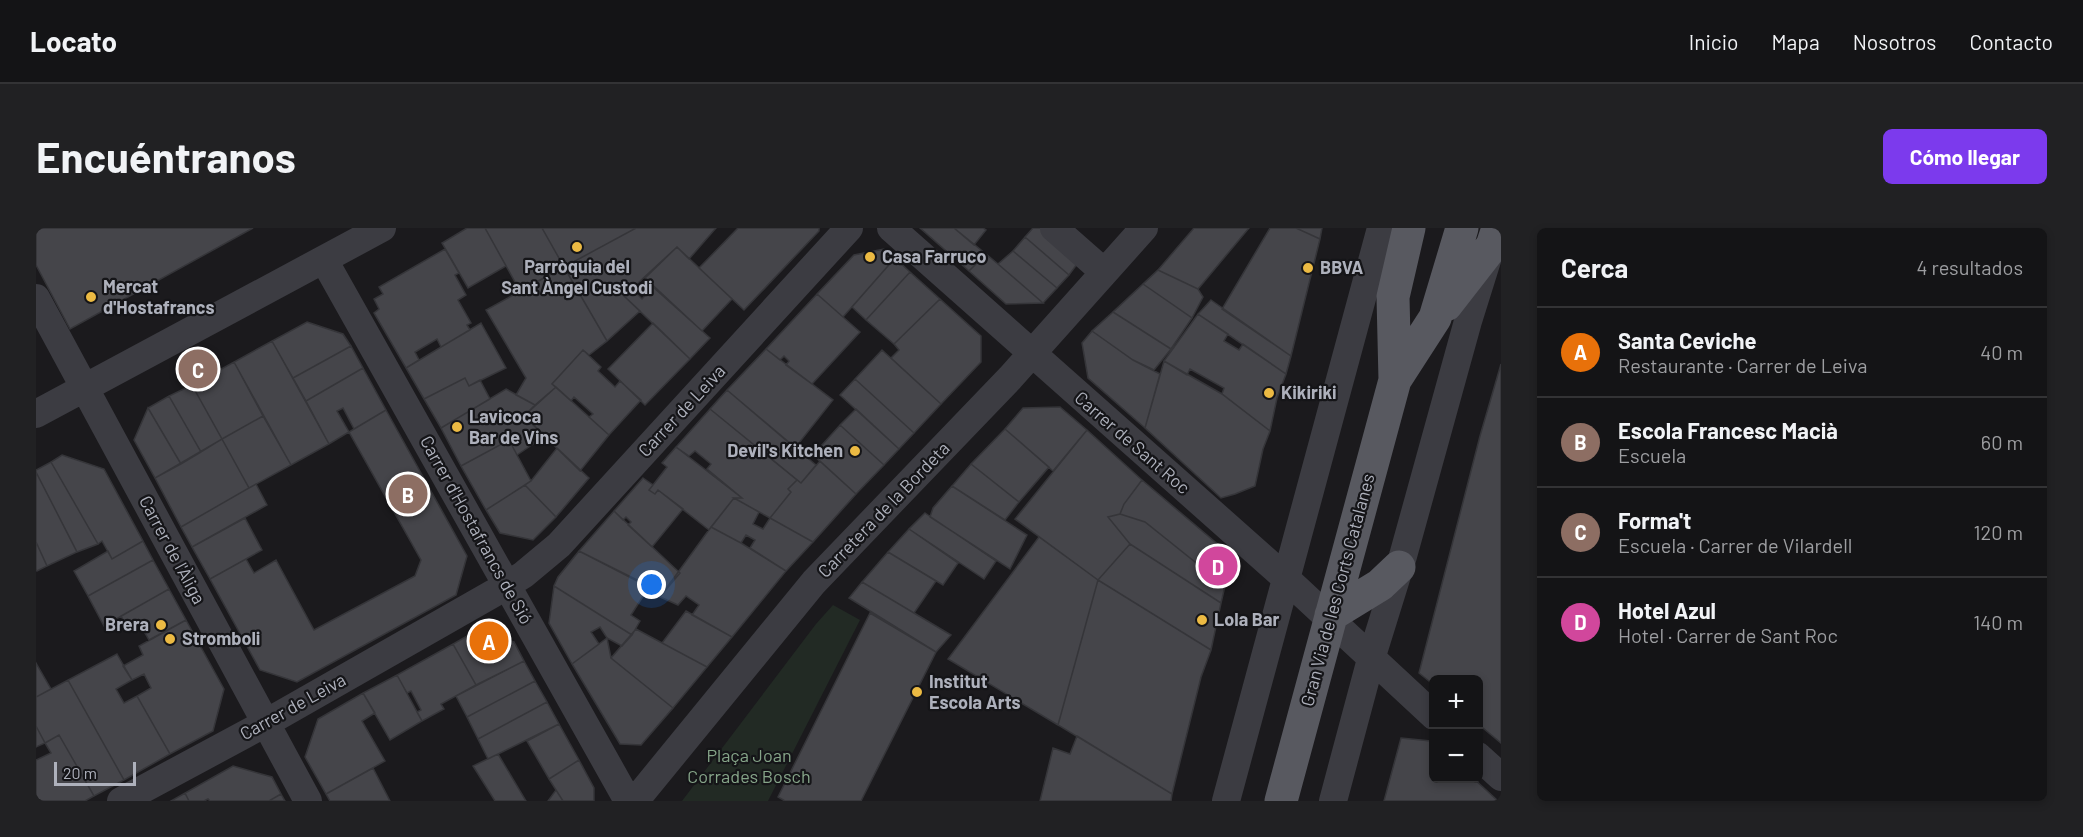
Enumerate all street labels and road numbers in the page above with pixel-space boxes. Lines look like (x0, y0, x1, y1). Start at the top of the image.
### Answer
street label: Carrer de Leiva (633, 360, 729, 461)
street label: Carrer de Sant Roc (1071, 386, 1195, 498)
street label: Carrer d'Hostafrancs de Sió (416, 431, 538, 628)
street label: Carretera de la Bordeta (813, 437, 954, 582)
street label: Gran Via de les Corts Catalanes (1295, 471, 1379, 708)
street label: Carrer de l'Àliga (135, 492, 211, 608)
street label: Carrer de Leiva (236, 668, 349, 744)

